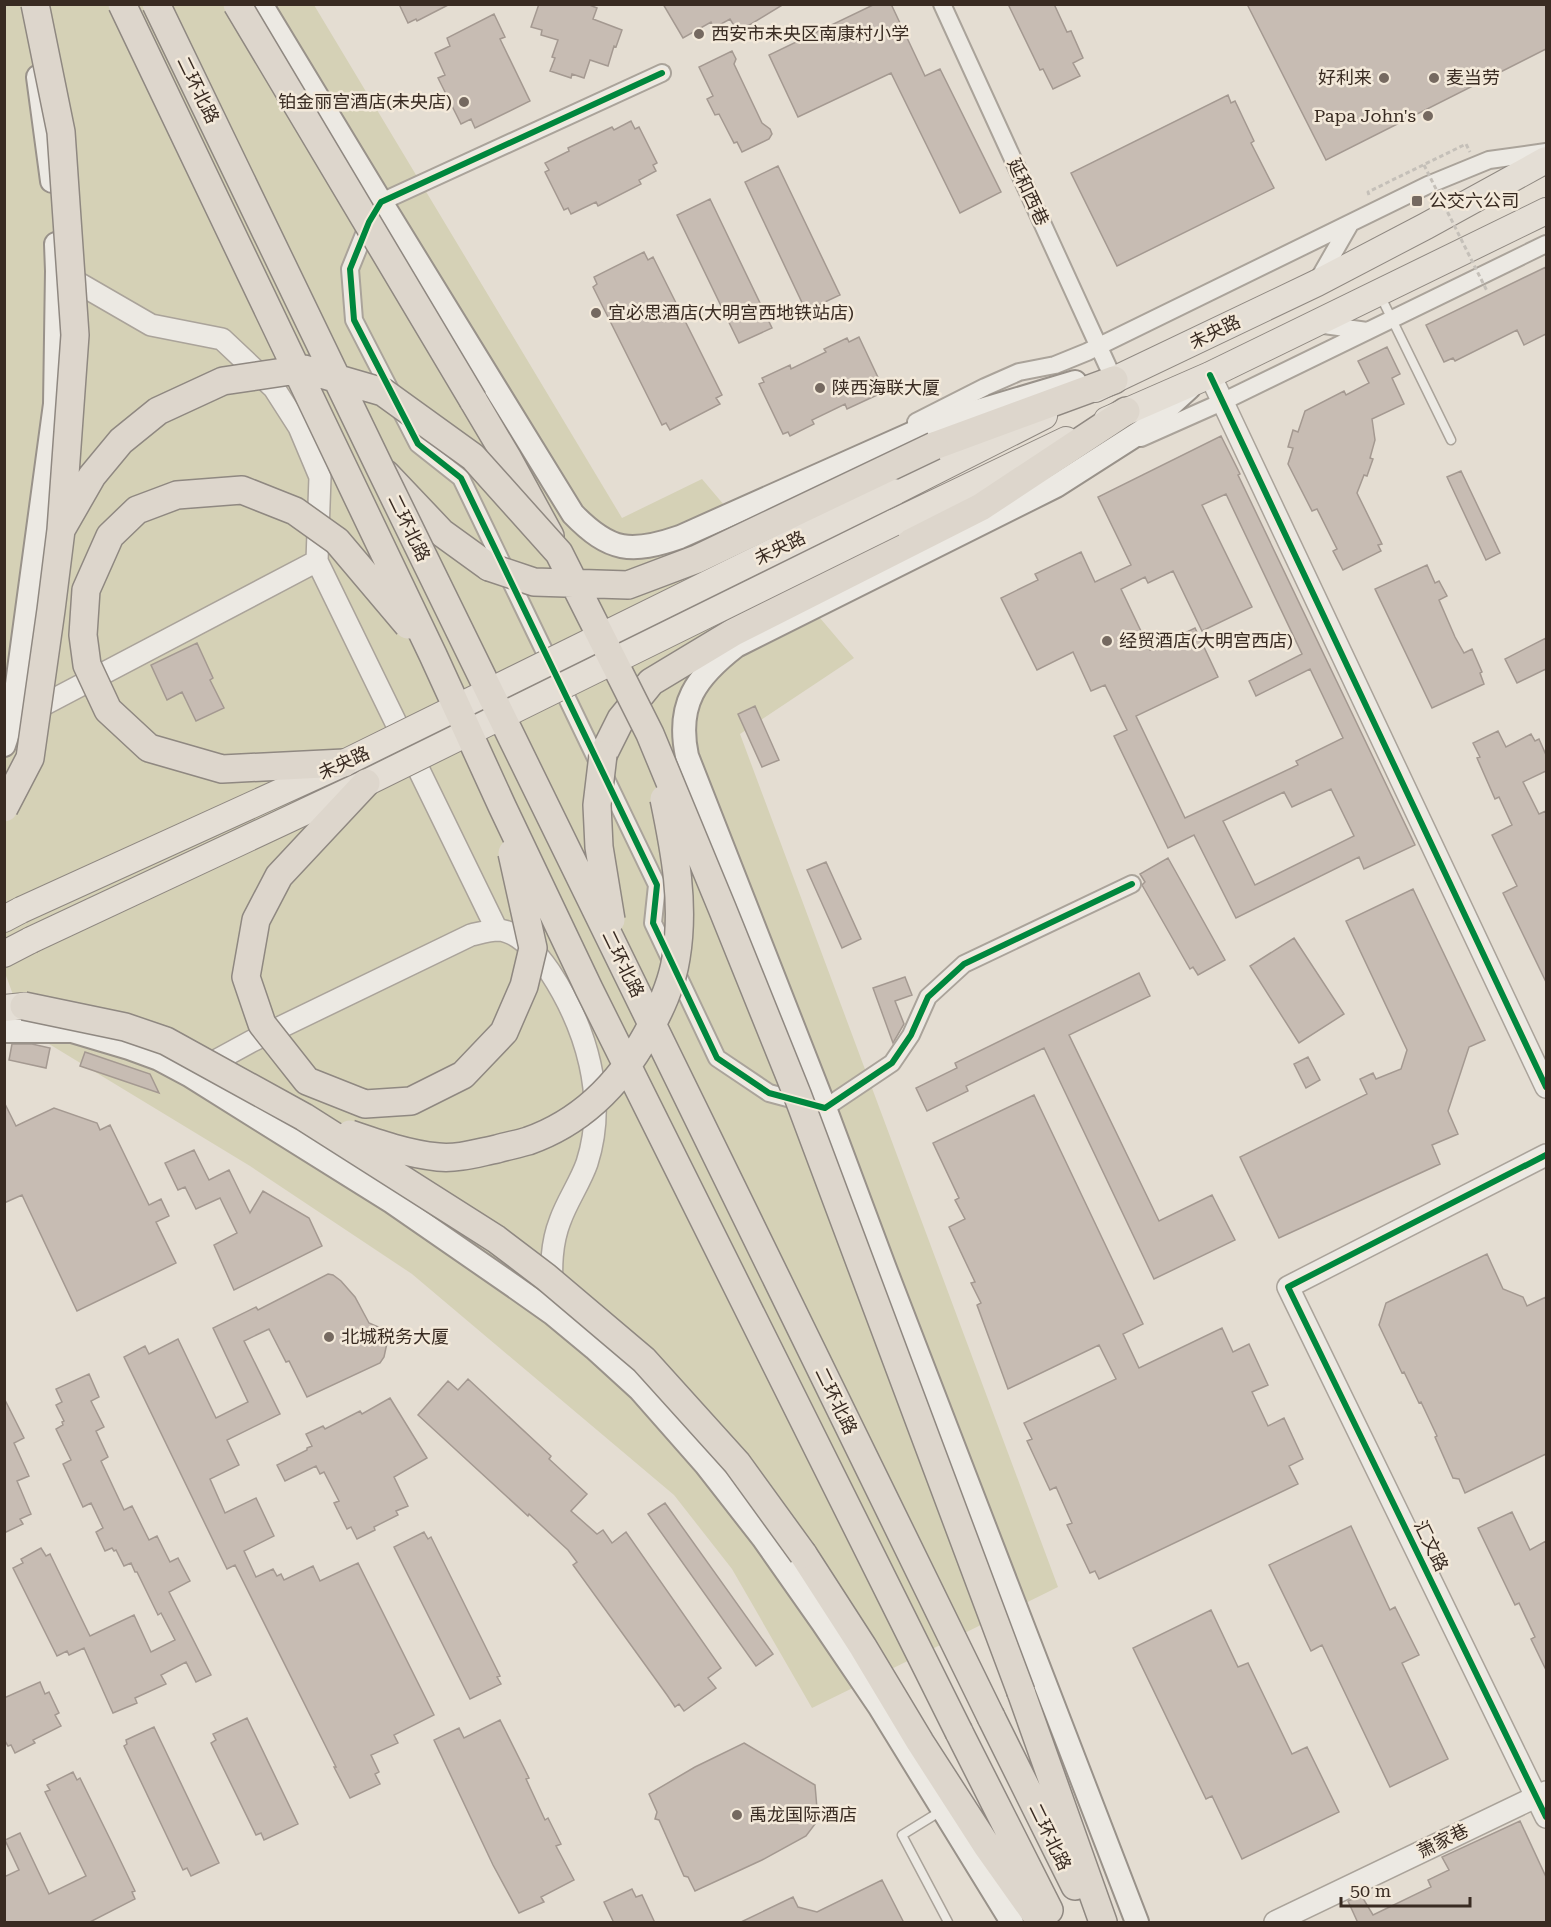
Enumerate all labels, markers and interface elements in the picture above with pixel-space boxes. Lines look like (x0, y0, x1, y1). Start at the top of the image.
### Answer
place label: 西安市未央区南康村小学 (711, 23, 909, 44)
marker: 西安市未央区南康村小学 (692, 27, 706, 41)
street label: 二环北路 (173, 53, 224, 127)
place label: 好利来 (1318, 67, 1372, 88)
place label: 麦当劳 (1446, 67, 1500, 88)
marker: 好利来 (1377, 71, 1391, 85)
marker: 麦当劳 (1427, 71, 1441, 85)
place label: 铂金丽宫酒店(未央店) (278, 91, 452, 112)
marker: 铂金丽宫酒店(未央店) (457, 95, 471, 109)
place label: Papa John's (1314, 105, 1416, 126)
marker: Papa John's (1421, 109, 1435, 123)
street label: 延和西巷 (1004, 155, 1053, 229)
place label: 公交六公司 (1429, 190, 1519, 211)
marker: 公交六公司 (1410, 194, 1424, 208)
place label: 宜必思酒店(大明宫西地铁站店) (608, 302, 854, 323)
marker: 宜必思酒店(大明宫西地铁站店) (589, 306, 603, 320)
street label: 未央路 (1186, 310, 1244, 353)
place label: 陕西海联大厦 (832, 377, 940, 398)
marker: 陕西海联大厦 (813, 381, 827, 395)
street label: 二环北路 (384, 491, 435, 565)
street label: 未央路 (751, 526, 809, 569)
place label: 经贸酒店(大明宫西店) (1119, 630, 1293, 651)
marker: 经贸酒店(大明宫西店) (1100, 634, 1114, 648)
street label: 未央路 (315, 742, 373, 783)
street label: 二环北路 (598, 927, 649, 1001)
place label: 北城税务大厦 (341, 1326, 449, 1347)
marker: 北城税务大厦 (322, 1330, 336, 1344)
street label: 二环北路 (811, 1364, 862, 1438)
street label: 汇文路 (1410, 1517, 1453, 1575)
street label: 二环北路 (1025, 1800, 1076, 1874)
place label: 禹龙国际酒店 (749, 1804, 857, 1825)
marker: 禹龙国际酒店 (730, 1808, 744, 1822)
street label: 萧家巷 (1414, 1819, 1472, 1862)
scale bar (1341, 1870, 1470, 1908)
text: 50 m (1350, 1880, 1391, 1901)

